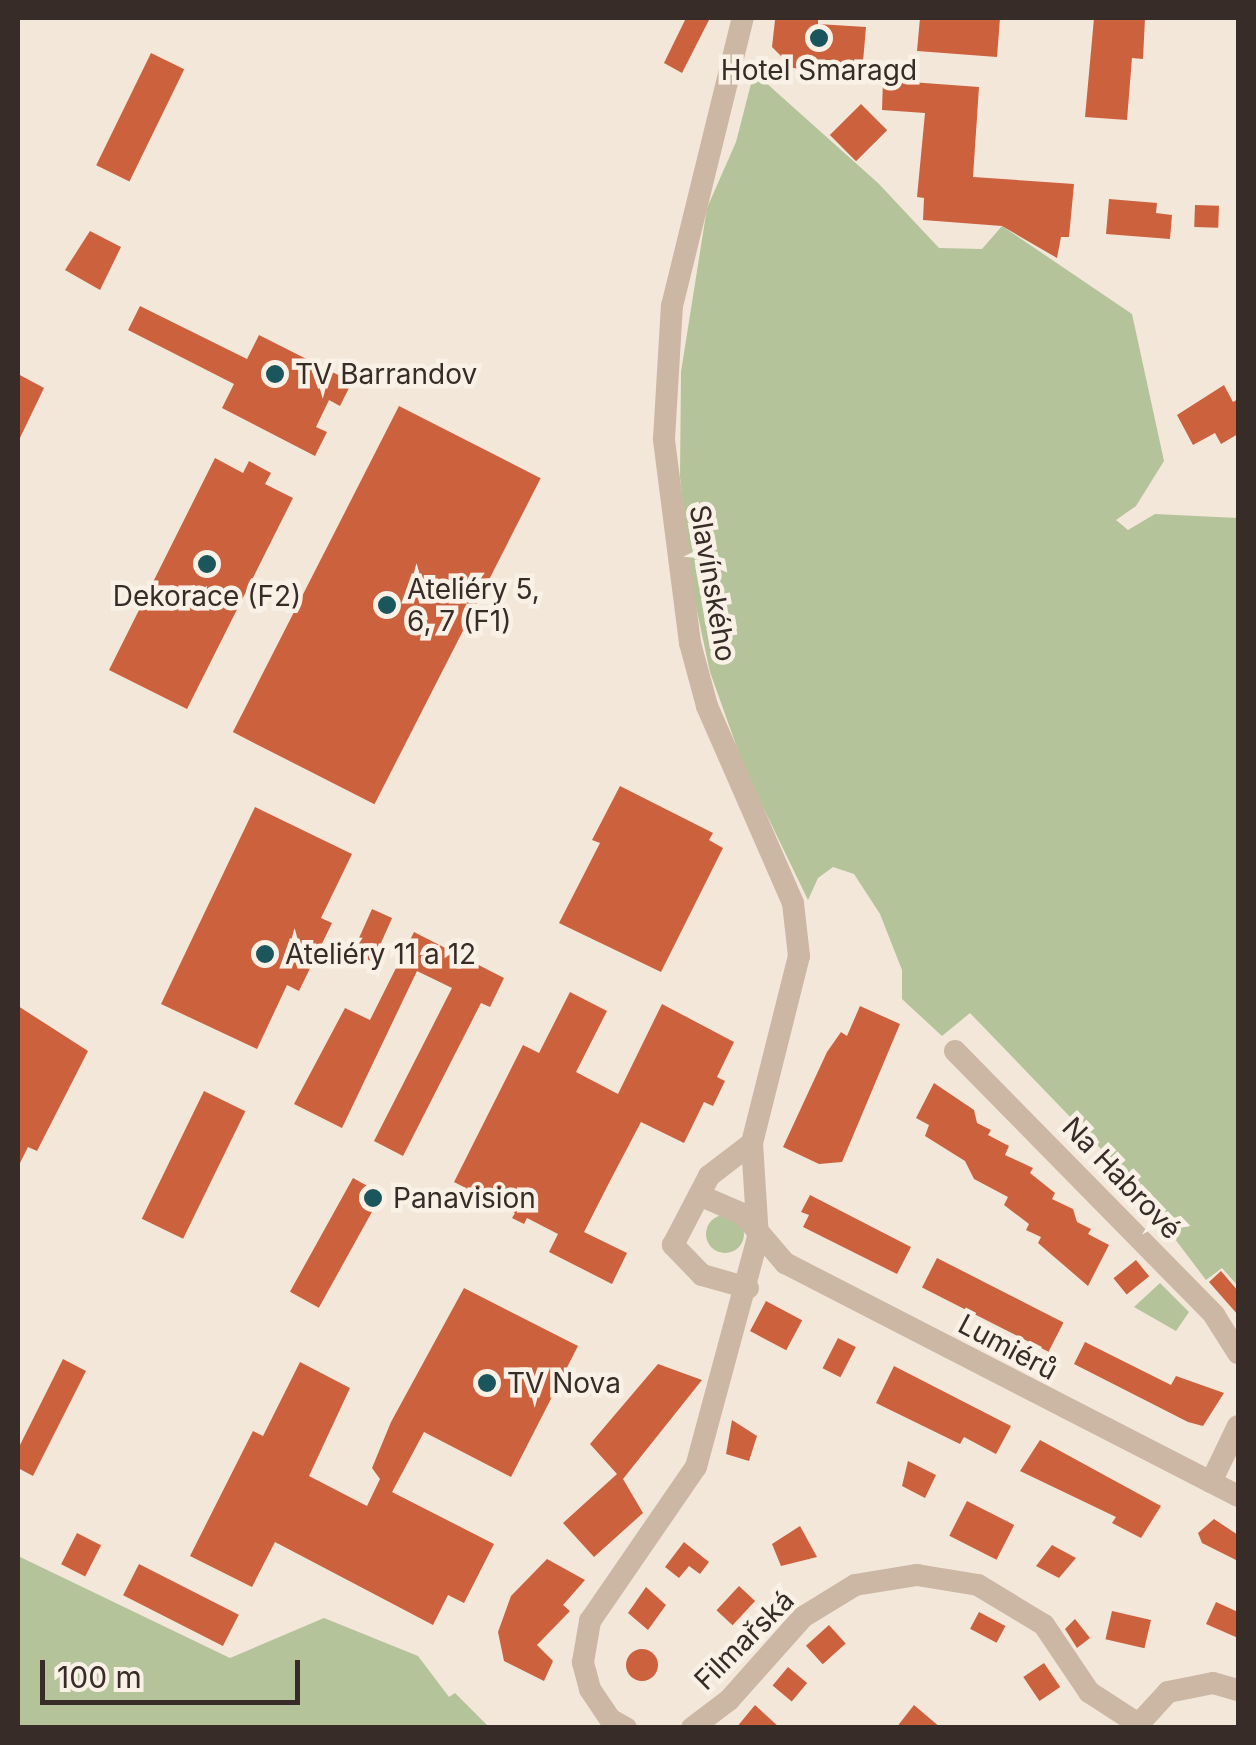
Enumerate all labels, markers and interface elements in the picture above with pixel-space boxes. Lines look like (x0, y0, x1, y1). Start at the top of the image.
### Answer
marker: Hotel Smaragd (808, 27, 830, 49)
place label: Hotel Smaragd (721, 53, 917, 87)
place label: TV Barrandov (295, 357, 477, 391)
marker: TV Barrandov (264, 363, 286, 385)
street label: Slavínského (683, 502, 743, 664)
marker: Dekorace (F2) (196, 553, 218, 575)
place label: Ateliéry 5, 6, 7 (F1) (407, 572, 540, 638)
place label: Dekorace (F2) (113, 579, 301, 613)
marker: Ateliéry 5, 6, 7 (F1) (376, 594, 398, 616)
place label: Ateliéry 11 a 12 (285, 937, 476, 971)
marker: Ateliéry 11 a 12 (254, 943, 276, 965)
street label: Na Habrové (1056, 1110, 1188, 1246)
place label: Panavision (393, 1181, 536, 1215)
marker: Panavision (362, 1187, 384, 1209)
street label: Lumiérů (953, 1307, 1063, 1387)
place label: TV Nova (507, 1366, 621, 1400)
marker: TV Nova (476, 1372, 498, 1394)
street label: Filmařská (687, 1583, 801, 1697)
scale bar (45, 1640, 305, 1702)
text: 100 m (57, 1659, 142, 1695)

